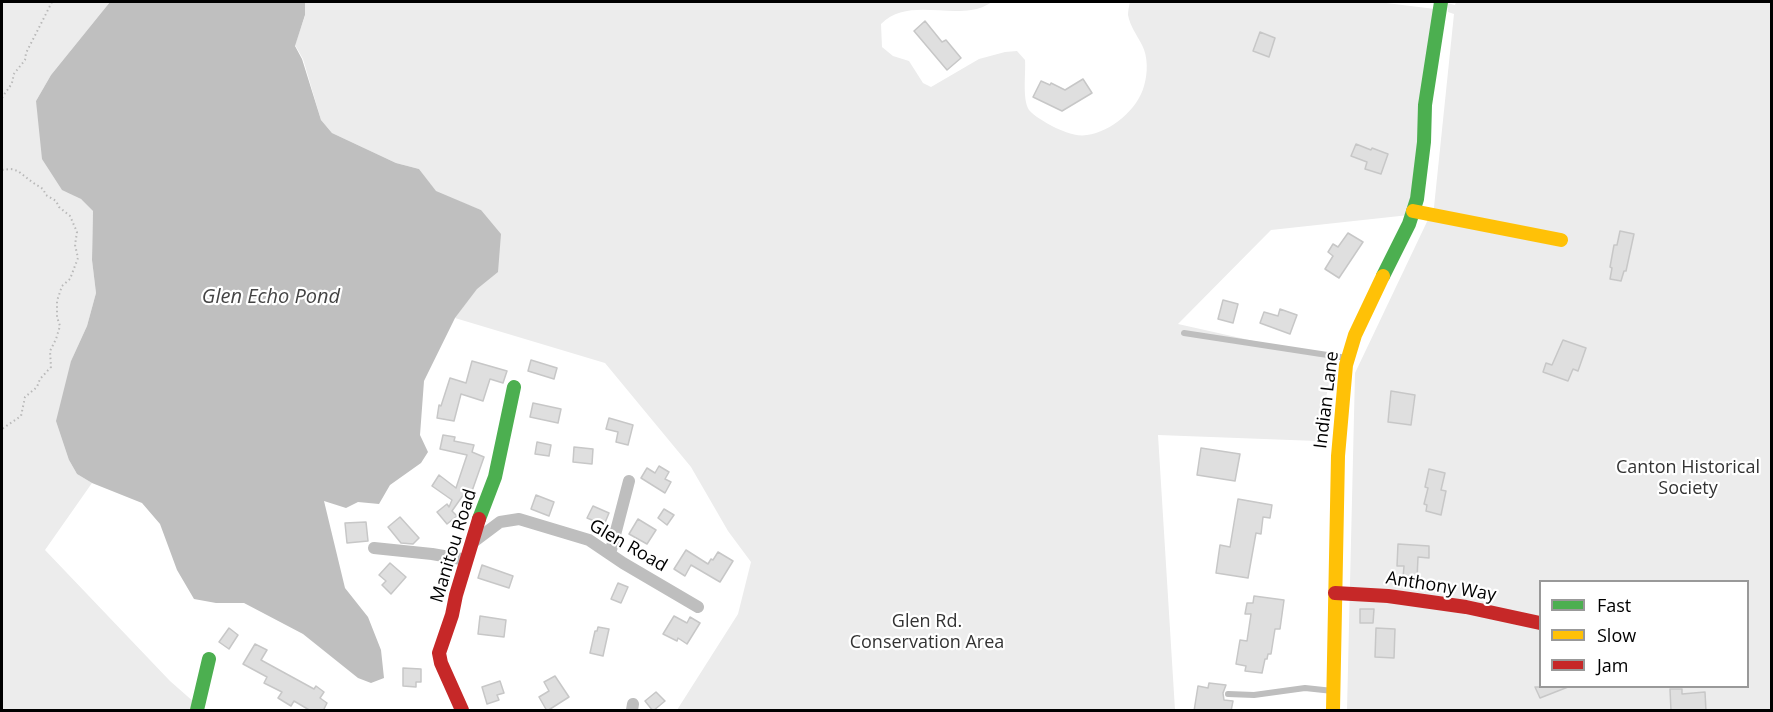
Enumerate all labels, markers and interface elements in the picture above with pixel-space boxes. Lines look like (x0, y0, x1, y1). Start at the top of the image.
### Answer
water label: Glen Echo Pond (202, 285, 340, 309)
street label: Indian Lane (1310, 350, 1344, 450)
park label: Canton Historical Society (1616, 457, 1760, 500)
street label: Manitou Road (426, 487, 482, 605)
street label: Glen Road (585, 515, 671, 577)
street label: Anthony Way (1384, 568, 1498, 606)
legend (1539, 580, 1749, 688)
text: Fast (1597, 593, 1631, 617)
park label: Glen Rd. Conservation Area (850, 611, 1004, 654)
text: Slow (1597, 623, 1636, 647)
text: Jam (1597, 653, 1629, 677)

